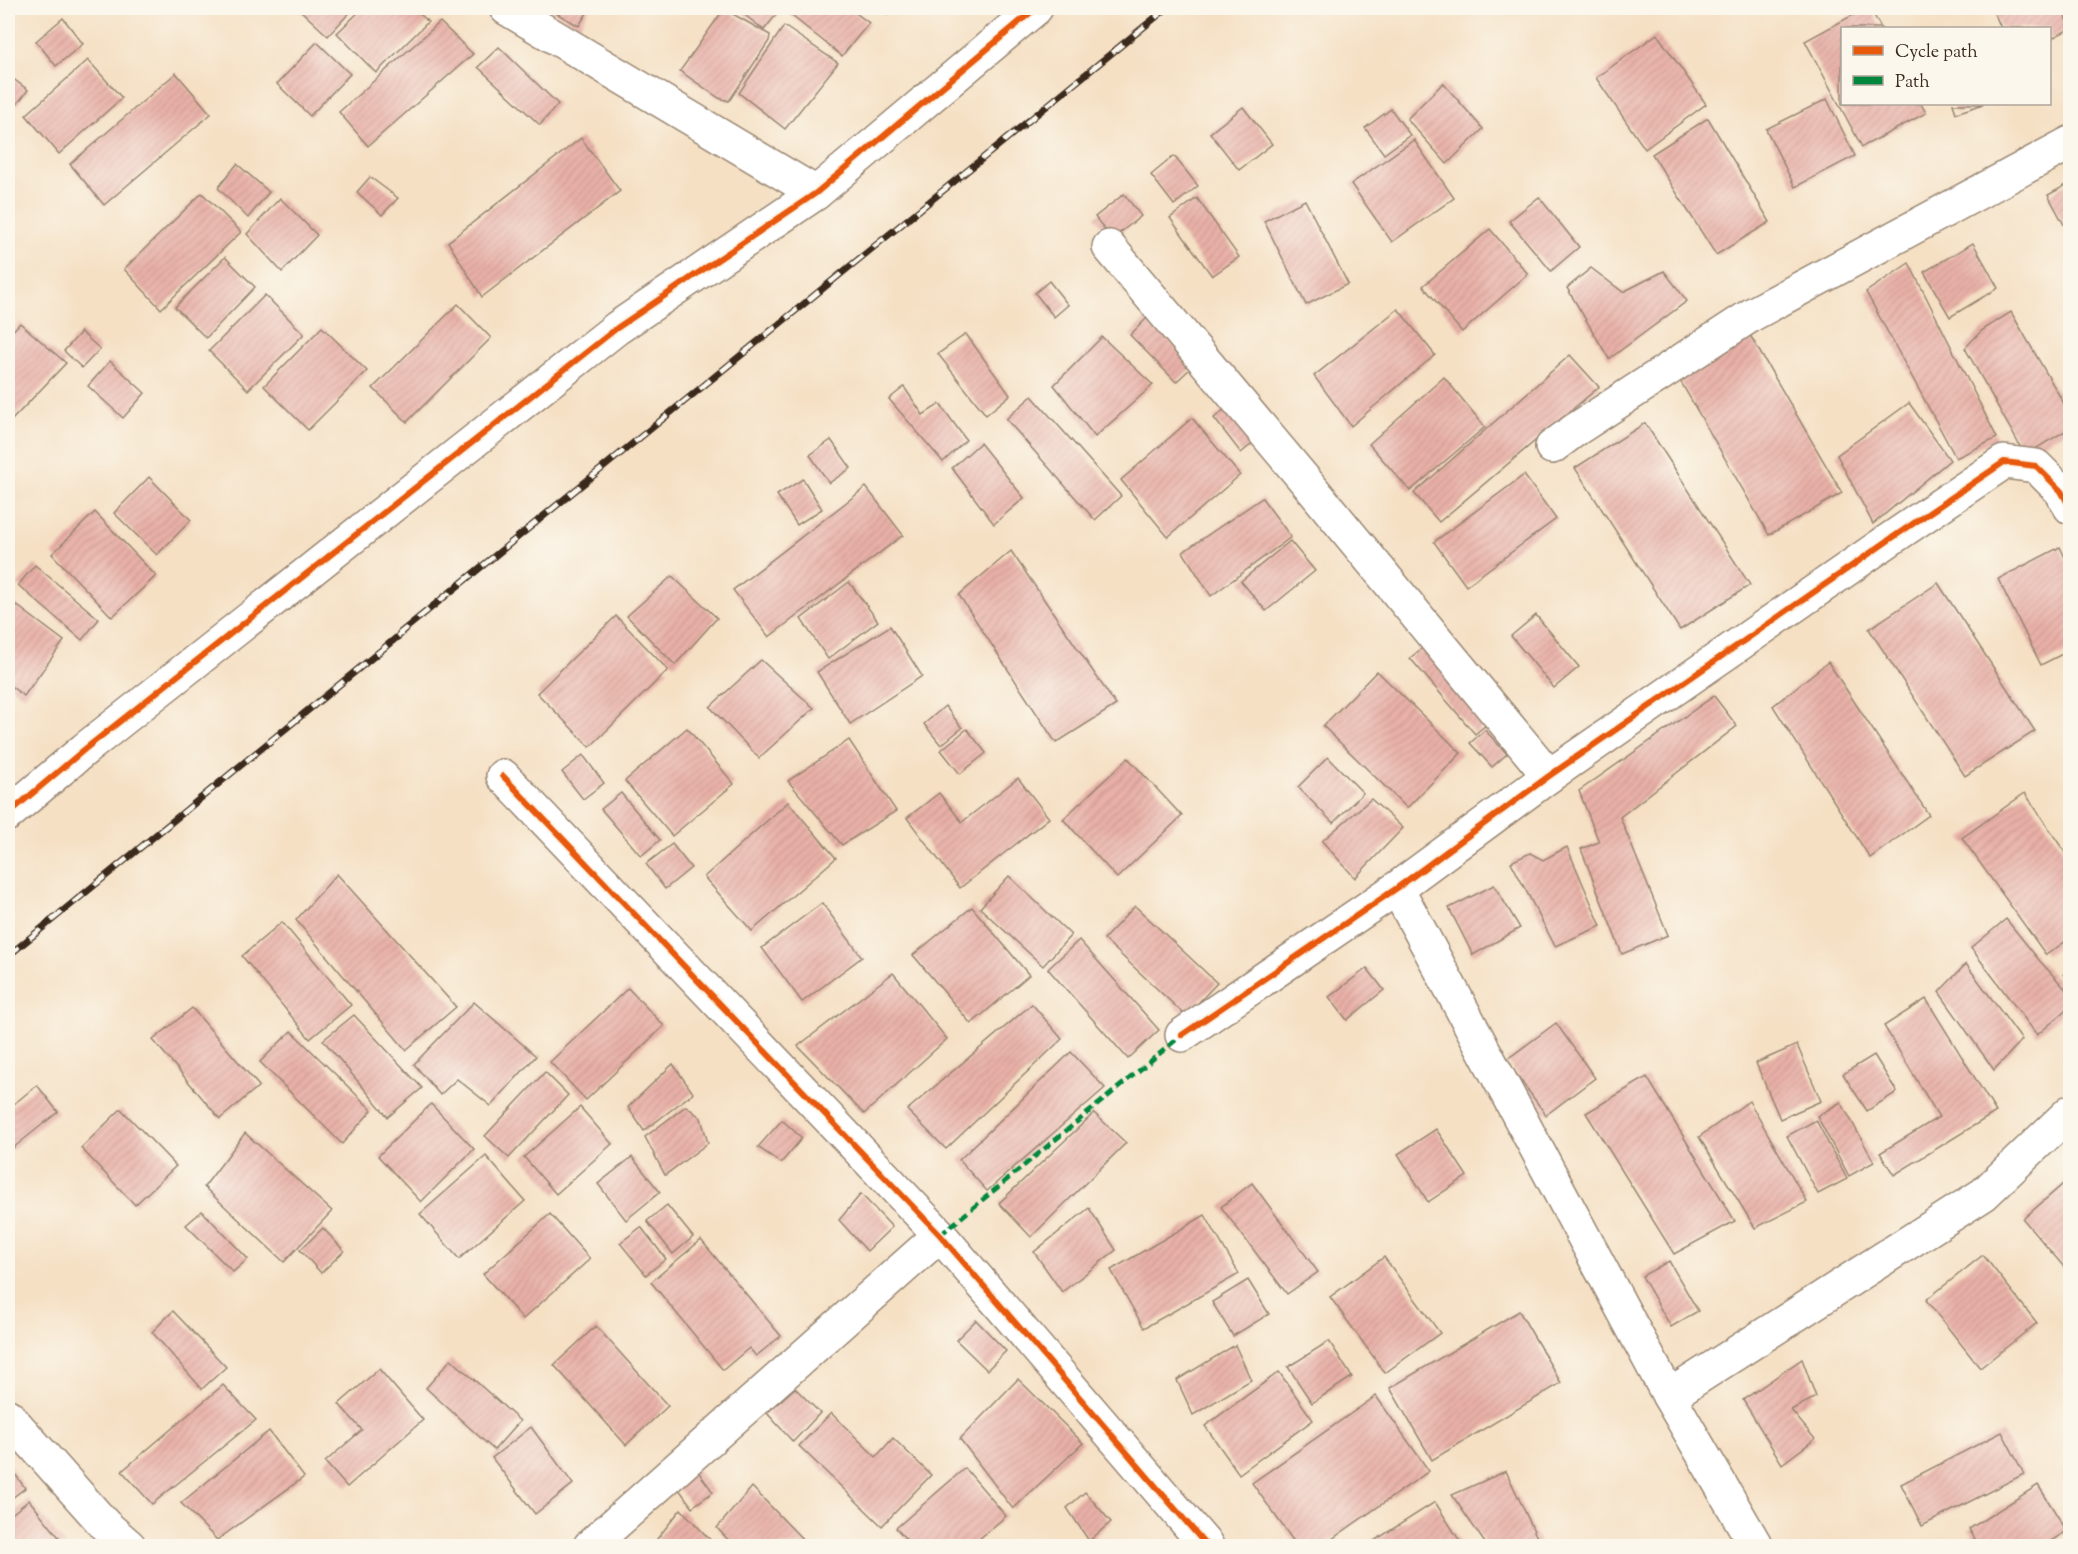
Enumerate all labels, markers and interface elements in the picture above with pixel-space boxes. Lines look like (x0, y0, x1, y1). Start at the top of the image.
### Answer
legend (1841, 27, 2051, 105)
text: Cycle path (1895, 40, 1978, 66)
text: Path (1895, 70, 1930, 96)

